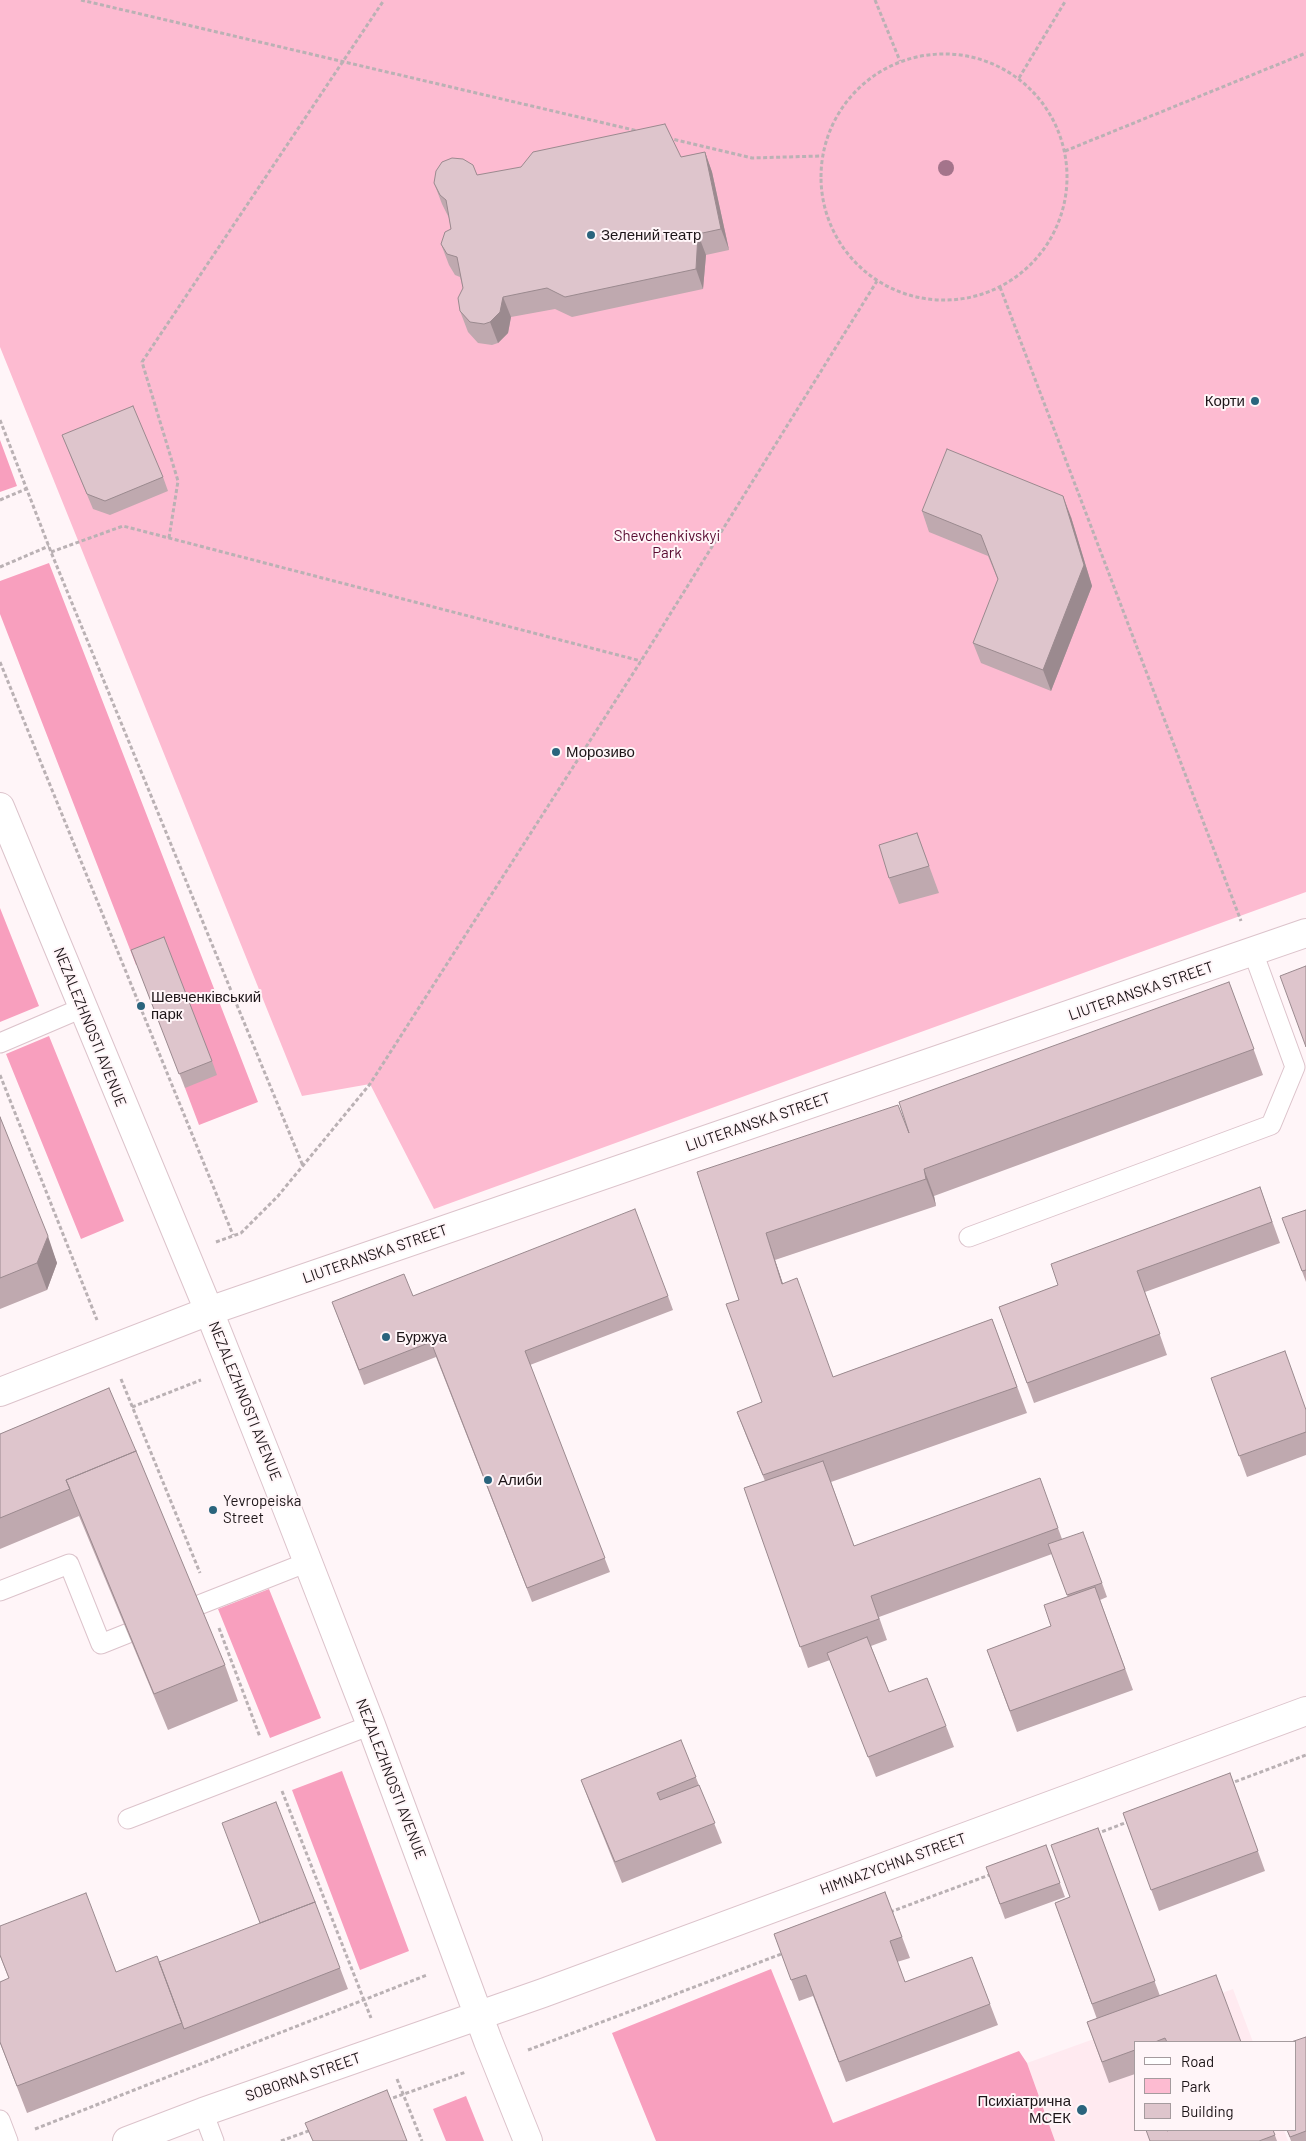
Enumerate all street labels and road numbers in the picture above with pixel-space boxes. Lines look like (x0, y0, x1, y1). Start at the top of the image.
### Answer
street label: NEZALEZHNOSTI AVENUE (50, 945, 130, 1109)
street label: LIUTERANSKA STREET (1066, 958, 1216, 1024)
street label: LIUTERANSKA STREET (683, 1089, 833, 1155)
street label: LIUTERANSKA STREET (300, 1221, 450, 1287)
street label: NEZALEZHNOSTI AVENUE (205, 1319, 285, 1483)
street label: NEZALEZHNOSTI AVENUE (352, 1696, 430, 1862)
street label: HIMNAZYCHNA STREET (817, 1829, 969, 1899)
street label: SOBORNA STREET (243, 2049, 363, 2105)

